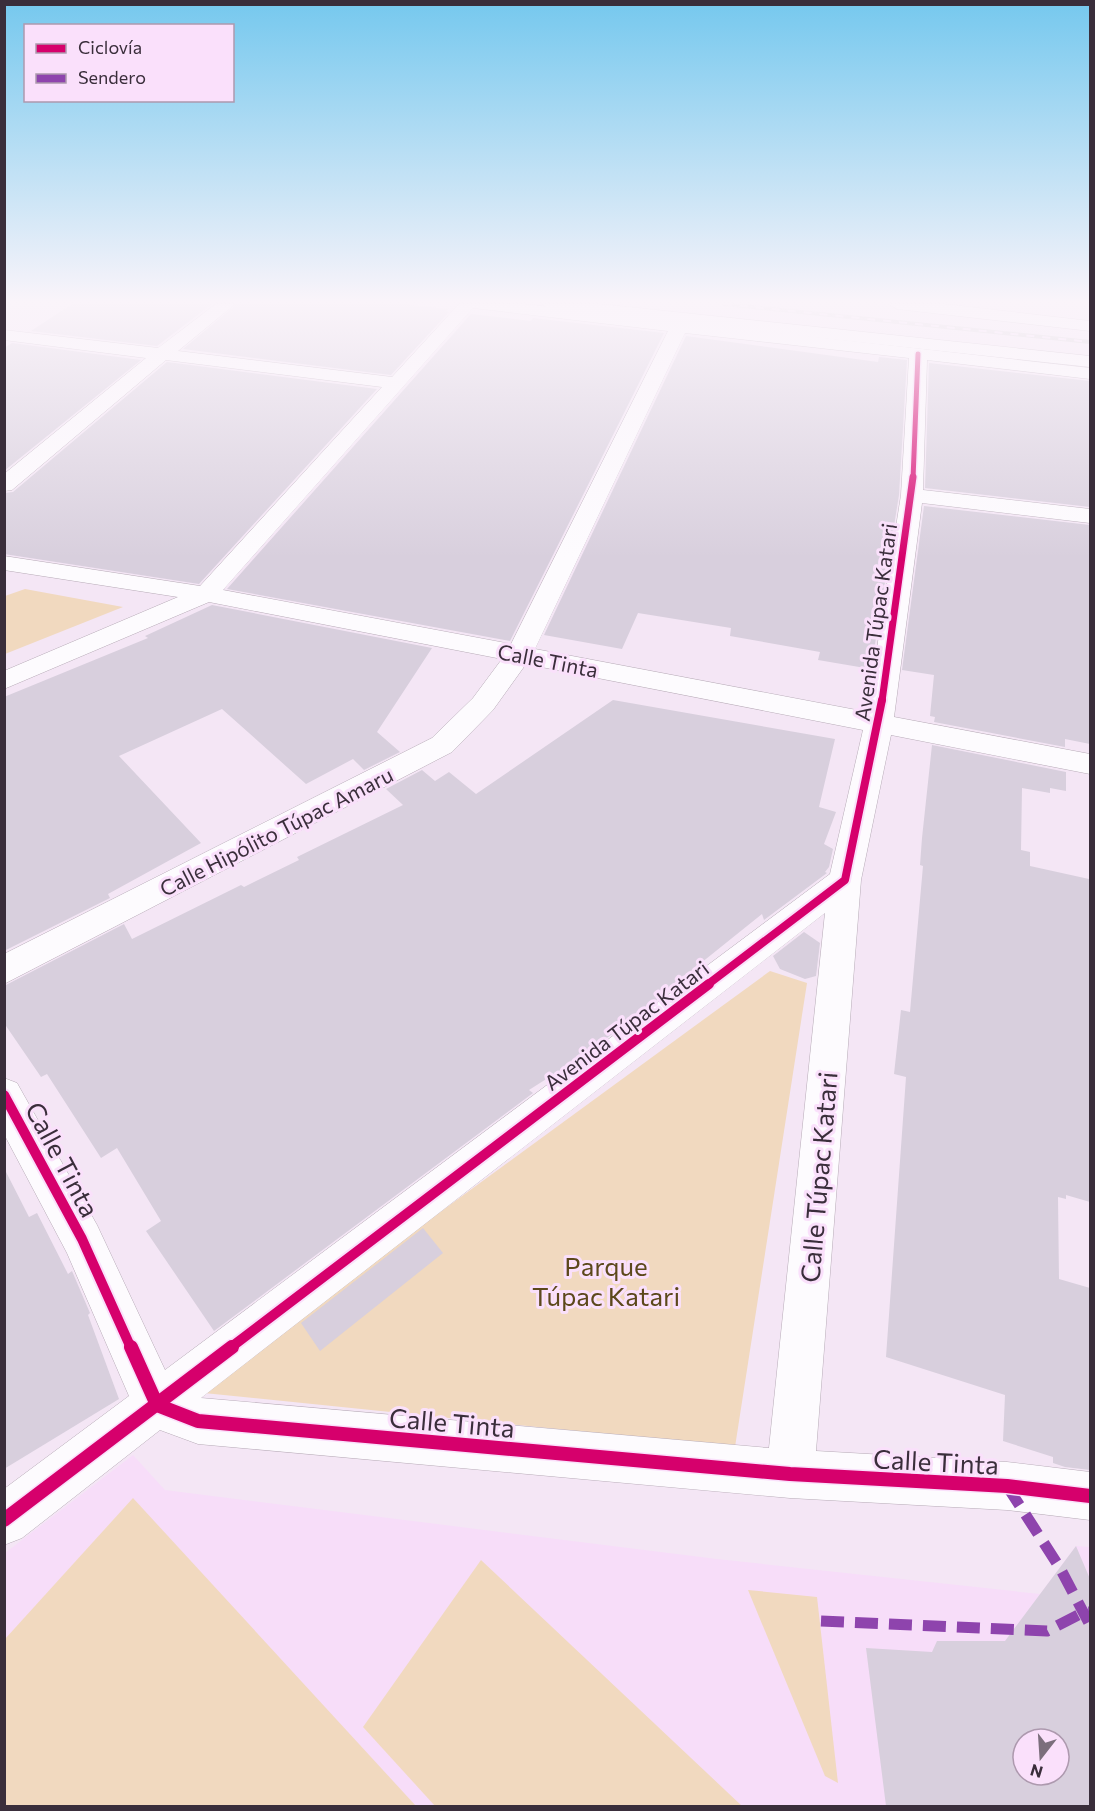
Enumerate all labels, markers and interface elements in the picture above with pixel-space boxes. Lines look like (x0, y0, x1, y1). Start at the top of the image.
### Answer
legend (24, 24, 234, 102)
text: Ciclovía (78, 36, 142, 58)
text: Sendero (78, 66, 146, 88)
street label: Avenida Túpac Katari (849, 522, 901, 722)
street label: Calle Tinta (496, 638, 600, 682)
street label: Calle Hipólito Túpac Amaru (155, 761, 397, 901)
street label: Avenida Túpac Katari (539, 955, 713, 1095)
street label: Calle Túpac Katari (793, 1070, 843, 1284)
street label: Calle Tinta (20, 1096, 106, 1222)
park label: Parque Túpac Katari (532, 1250, 680, 1311)
street label: Calle Tinta (388, 1401, 516, 1443)
street label: Calle Tinta (872, 1442, 1000, 1480)
north arrow (1011, 1727, 1071, 1787)
text: N (1028, 1761, 1045, 1783)

